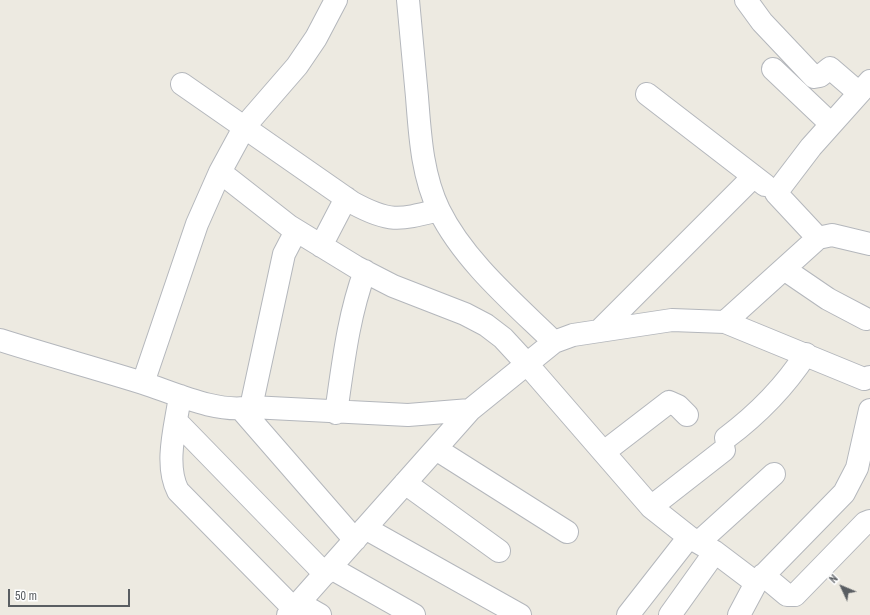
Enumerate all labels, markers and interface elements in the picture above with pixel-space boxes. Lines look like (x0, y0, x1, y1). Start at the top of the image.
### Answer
north arrow (822, 567, 862, 607)
text: N (826, 571, 841, 586)
scale bar (10, 581, 132, 607)
text: 50 m (15, 588, 37, 604)

